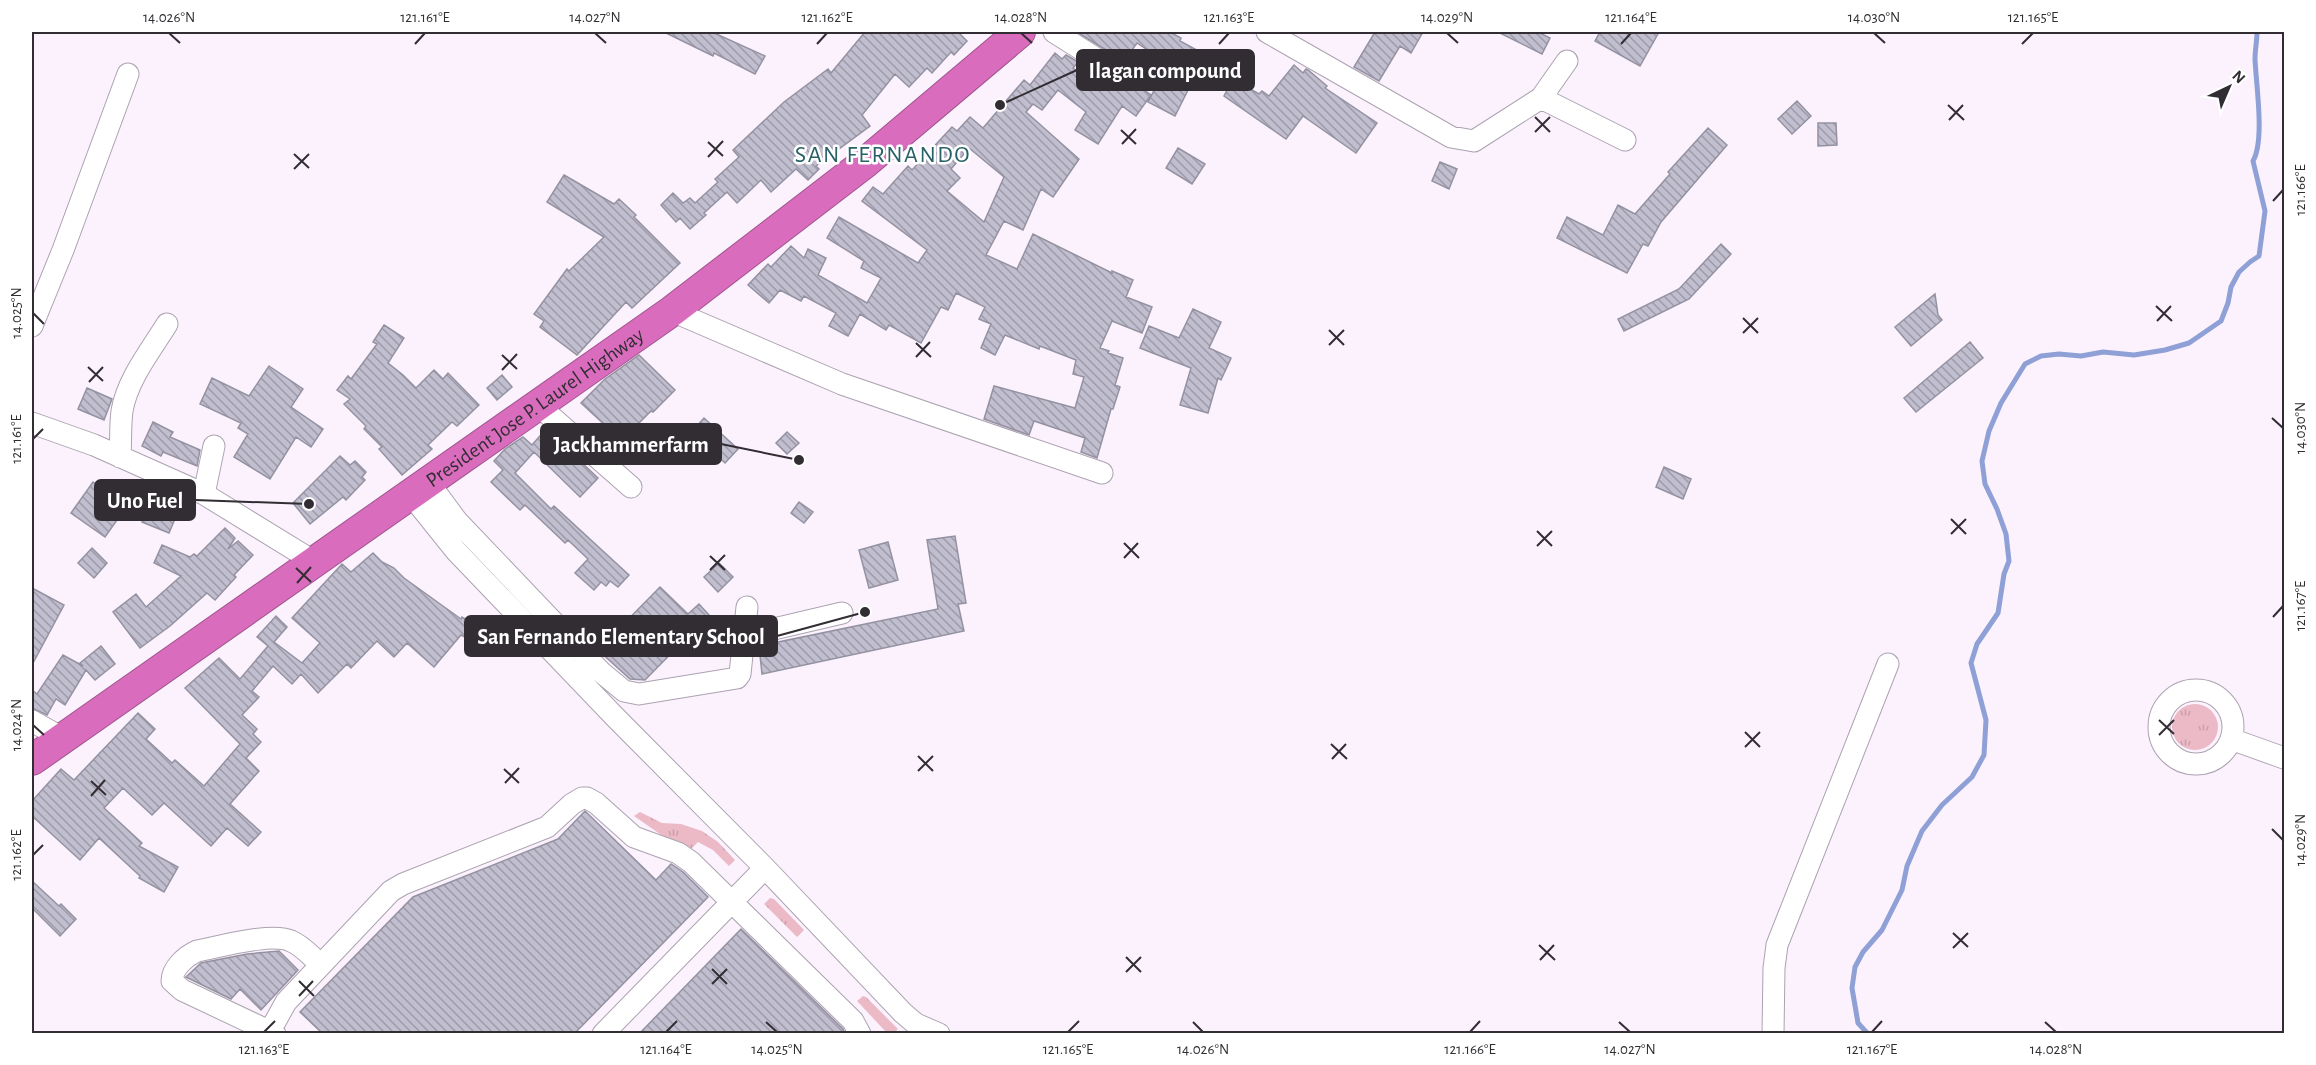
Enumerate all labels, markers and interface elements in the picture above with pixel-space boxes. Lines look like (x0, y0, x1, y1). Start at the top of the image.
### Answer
text: 14.026°N (143, 10, 195, 25)
text: 121.161°E (400, 10, 450, 25)
text: 14.027°N (569, 10, 621, 25)
text: 121.162°E (801, 10, 853, 25)
text: 14.028°N (995, 10, 1047, 25)
text: 121.163°E (1204, 10, 1254, 25)
text: 14.029°N (1421, 10, 1473, 25)
text: 121.164°E (1605, 10, 1657, 25)
text: 14.030°N (1848, 10, 1900, 25)
text: 121.165°E (2008, 10, 2058, 25)
callout: Ilagan compound (1077, 50, 1254, 90)
north arrow (2199, 57, 2259, 117)
text: Ilagan compound (1088, 60, 1242, 82)
text: N (2229, 67, 2248, 87)
district label: SAN FERNANDO (795, 143, 971, 167)
text: 121.166°E (2293, 164, 2308, 216)
text: 14.025°N (9, 287, 24, 339)
street label: President Jose P. Laurel Highway (422, 324, 648, 491)
text: 14.030°N (2293, 402, 2308, 454)
text: 121.161°E (9, 414, 24, 464)
callout: Jackhammerfarm (541, 424, 721, 464)
text: Jackhammerfarm (553, 434, 709, 456)
callout: Uno Fuel (95, 480, 195, 520)
text: Uno Fuel (107, 490, 183, 512)
text: 121.167°E (2293, 581, 2308, 631)
callout: San Fernando Elementary School (465, 616, 777, 656)
text: San Fernando Elementary School (477, 626, 765, 649)
text: 14.024°N (9, 699, 24, 751)
text: 14.029°N (2293, 814, 2308, 866)
text: 121.162°E (9, 829, 24, 881)
text: 121.163°E (239, 1042, 289, 1057)
text: 121.164°E (640, 1042, 692, 1057)
text: 14.025°N (751, 1042, 803, 1057)
text: 121.165°E (1043, 1042, 1093, 1057)
text: 14.026°N (1177, 1042, 1229, 1057)
text: 121.166°E (1444, 1042, 1496, 1057)
text: 14.027°N (1604, 1042, 1656, 1057)
text: 121.167°E (1847, 1042, 1897, 1057)
text: 14.028°N (2030, 1042, 2082, 1057)

